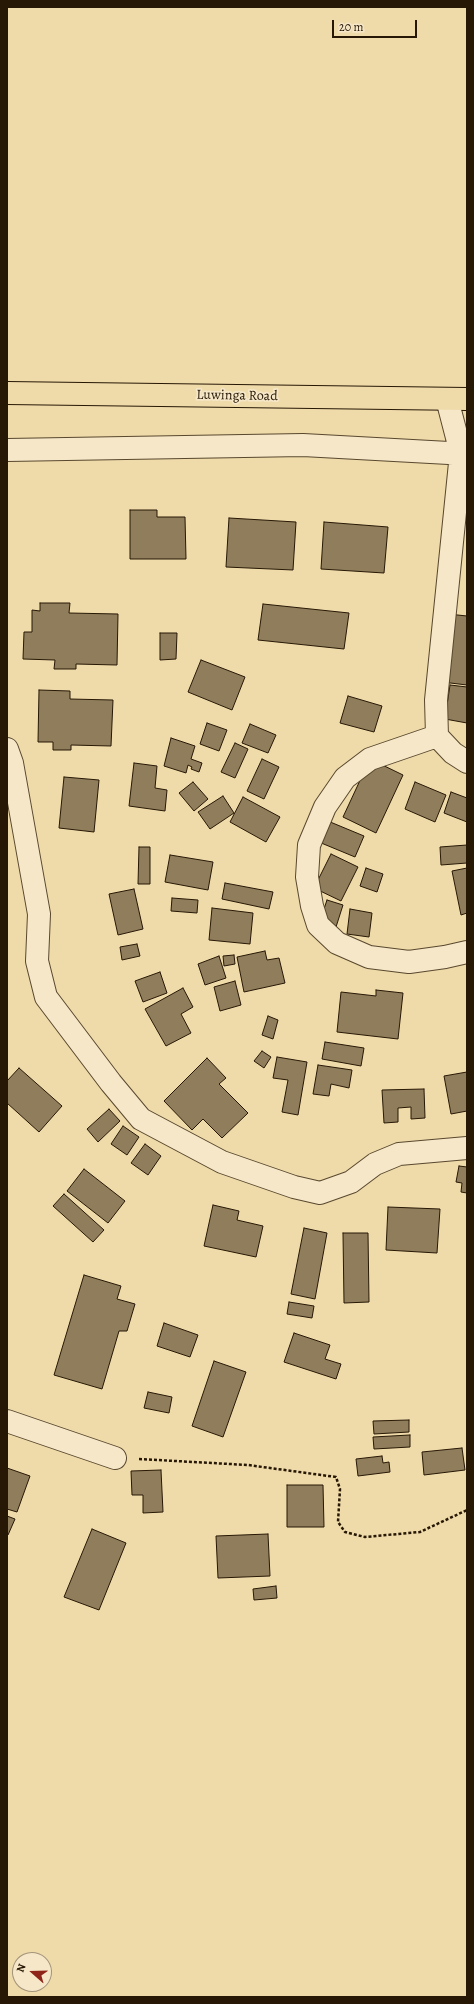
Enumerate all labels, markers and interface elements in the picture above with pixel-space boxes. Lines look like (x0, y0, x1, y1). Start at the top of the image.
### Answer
scale bar (334, 12, 419, 38)
text: 20 m (339, 19, 363, 35)
street label: Luwinga Road (196, 387, 278, 405)
north arrow (12, 1952, 52, 1992)
text: N (13, 1962, 30, 1974)

